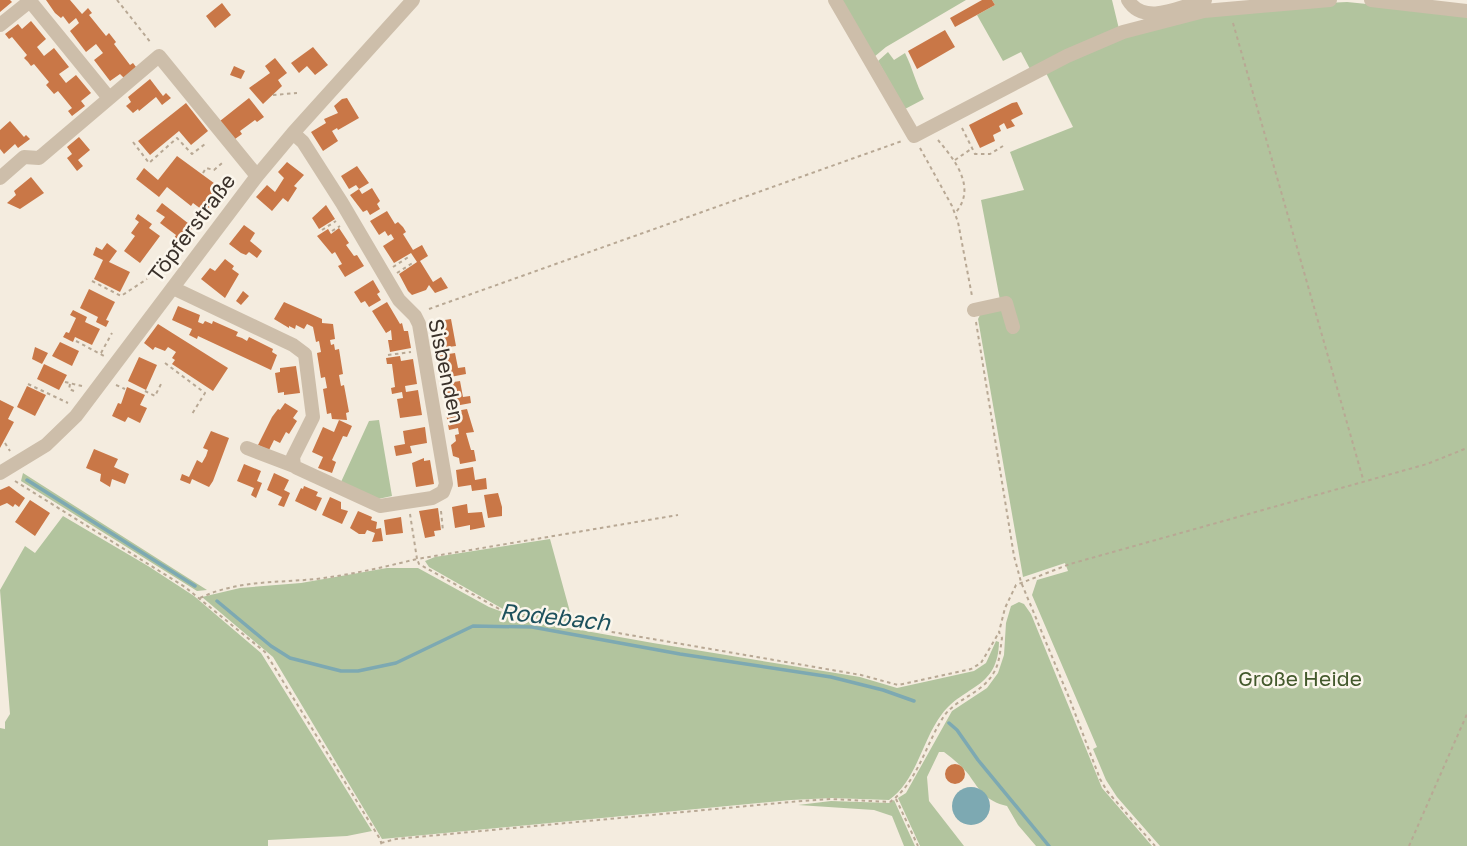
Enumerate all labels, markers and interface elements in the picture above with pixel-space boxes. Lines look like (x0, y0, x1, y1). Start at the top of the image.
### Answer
street label: Töpferstraße (142, 168, 240, 287)
street label: Sisbenden (423, 316, 471, 425)
water label: Rodebach (499, 596, 612, 636)
park label: Große Heide (1238, 665, 1362, 691)

